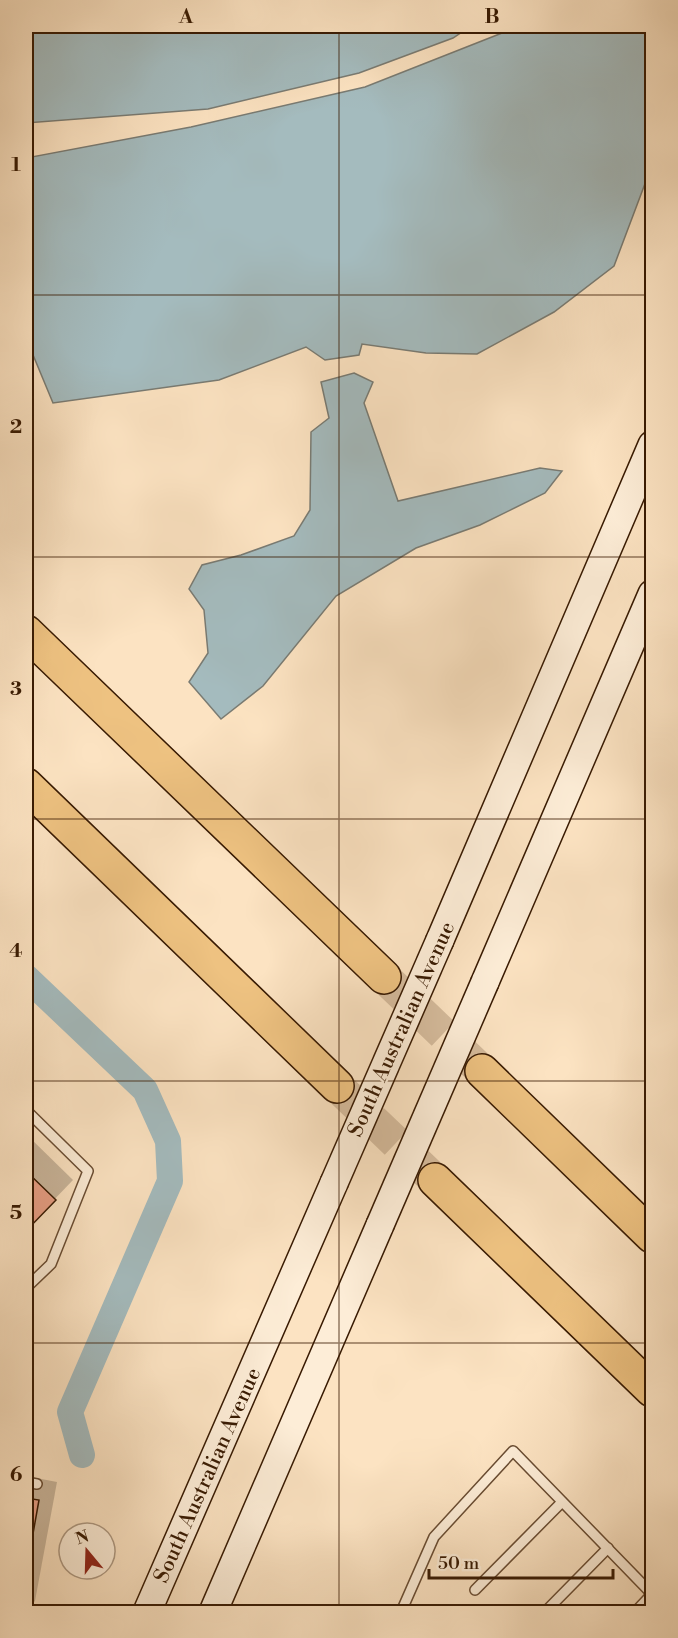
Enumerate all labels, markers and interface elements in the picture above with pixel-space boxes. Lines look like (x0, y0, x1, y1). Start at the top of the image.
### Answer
text: A (178, 5, 194, 30)
text: B (484, 5, 500, 30)
text: 1 (11, 153, 21, 178)
text: 2 (10, 415, 22, 440)
text: 3 (10, 677, 22, 702)
street label: South Australian Avenue (343, 918, 461, 1141)
text: 4 (9, 939, 23, 964)
text: 5 (10, 1201, 22, 1226)
street label: South Australian Avenue (149, 1364, 267, 1587)
text: 6 (10, 1463, 23, 1488)
north arrow (57, 1521, 117, 1581)
text: N (73, 1526, 92, 1549)
scale bar (429, 1542, 614, 1580)
text: 50 m (438, 1552, 480, 1575)

